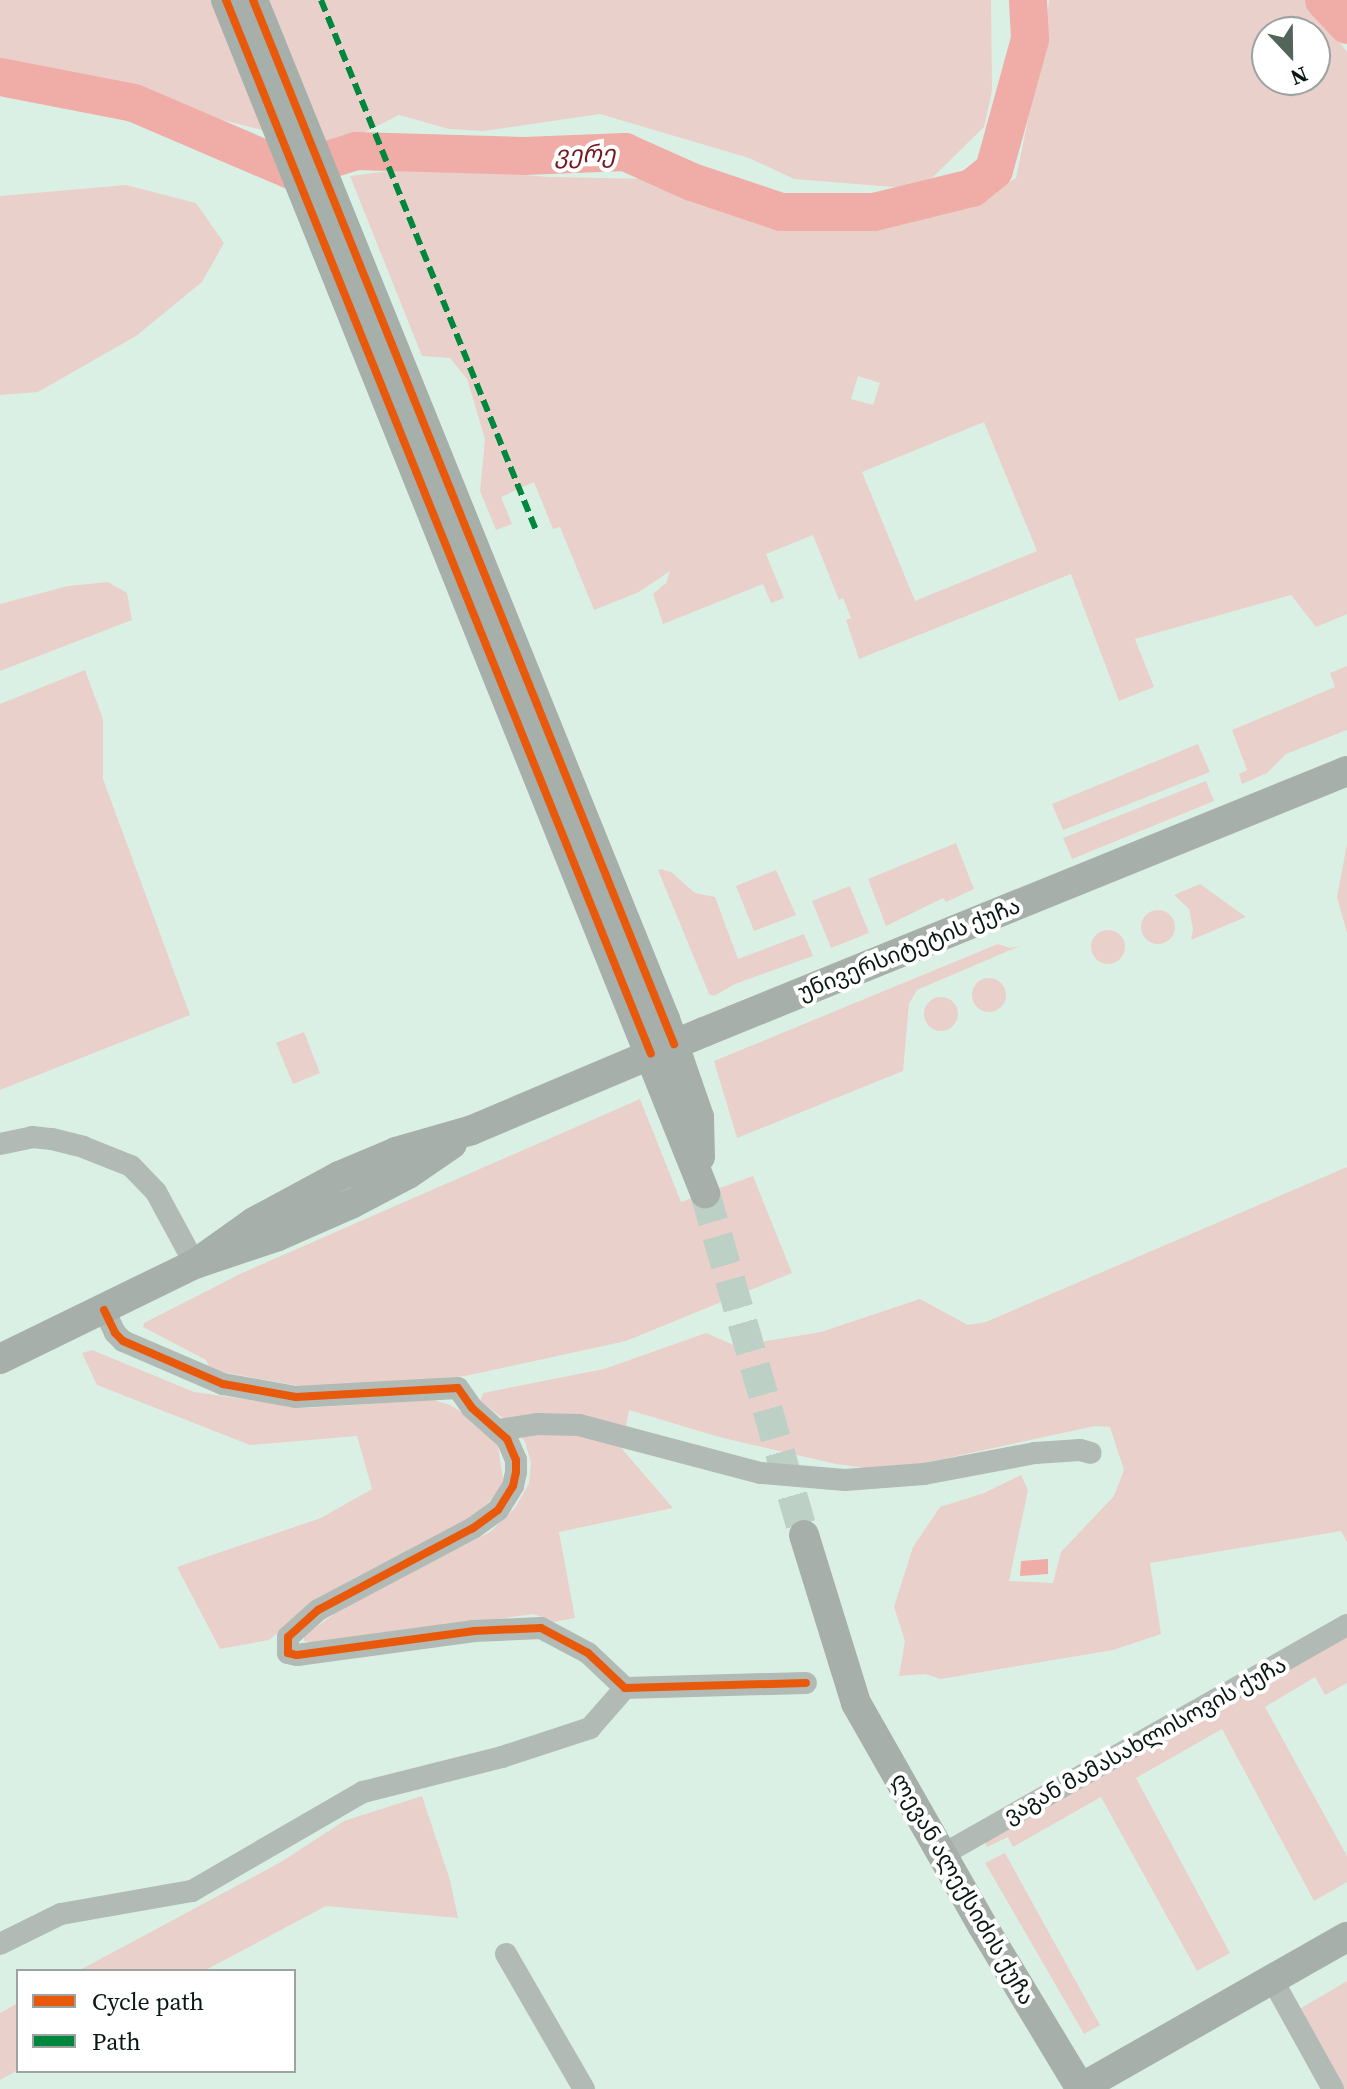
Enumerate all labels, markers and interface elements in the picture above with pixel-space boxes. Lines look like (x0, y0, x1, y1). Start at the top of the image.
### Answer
north arrow (1251, 16, 1331, 96)
text: N (1286, 59, 1312, 93)
water label: ვერე (554, 139, 616, 169)
street label: უნივერსიტეტის ქუჩა (794, 892, 1024, 1006)
street label: ვაგან მამასახლისოვის ქუჩა (999, 1651, 1291, 1829)
street label: ლევან ალექსიძის ქუჩა (886, 1769, 1040, 2009)
legend (16, 1969, 296, 2073)
text: Cycle path (92, 1985, 204, 2018)
text: Path (92, 2025, 141, 2058)

